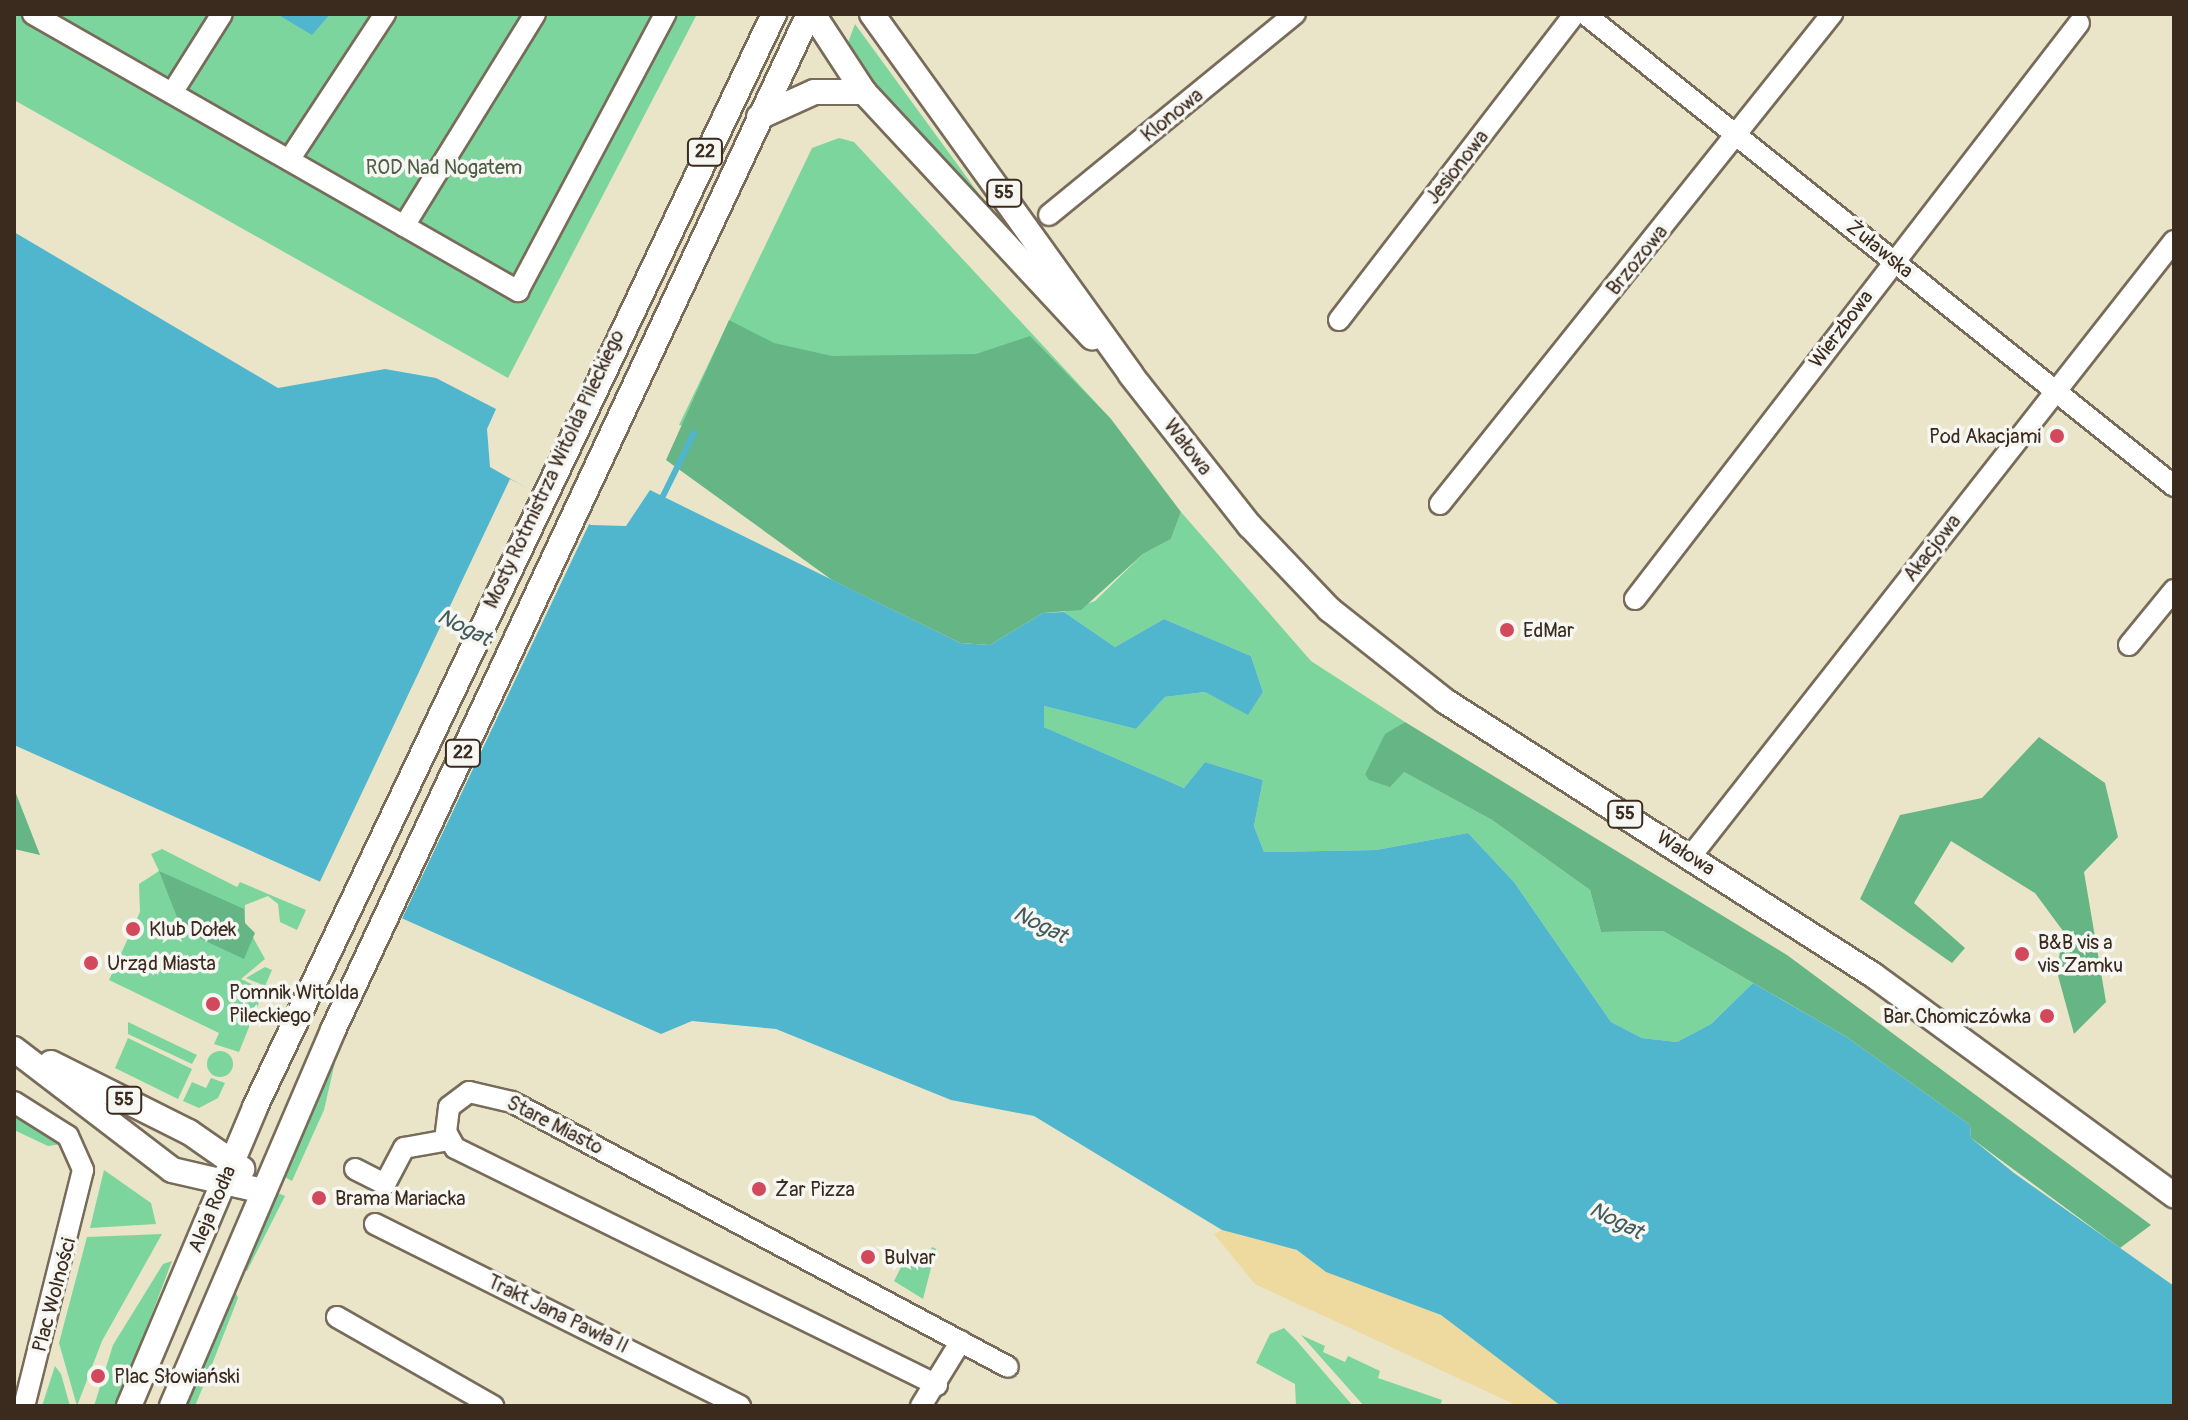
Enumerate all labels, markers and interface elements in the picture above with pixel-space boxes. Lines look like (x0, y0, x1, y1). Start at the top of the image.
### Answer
street label: Klonowa (1136, 83, 1208, 147)
street label: Jesionowa (1421, 125, 1493, 209)
road number: 22 (685, 138, 725, 166)
park label: ROD Nad Nogatem (366, 155, 522, 179)
road number: 55 (986, 179, 1022, 207)
street label: Żuławska (1842, 215, 1918, 283)
street label: Brzozowa (1601, 220, 1673, 300)
street label: Wierzbowa (1804, 285, 1878, 373)
street label: Mosty Rotmistrza Witolda Pileckiego (479, 326, 629, 612)
street label: Wałowa (1159, 414, 1217, 480)
place label: Pod Akacjami (1929, 424, 2041, 448)
marker: Pod Akacjami (2048, 427, 2066, 445)
street label: Akacjowa (1898, 510, 1966, 586)
water label: Nogat (433, 603, 495, 653)
place label: EdMar (1523, 618, 1574, 642)
marker: EdMar (1498, 621, 1516, 639)
road number: 22 (443, 739, 483, 767)
road number: 55 (1607, 800, 1643, 828)
street label: Wałowa (1652, 825, 1720, 881)
water label: Nogat (1009, 900, 1071, 950)
place label: Klub Dołek (149, 917, 236, 941)
marker: Klub Dołek (124, 920, 142, 938)
place label: B&B vis a vis Zamku (2038, 930, 2123, 977)
marker: B&B vis a vis Zamku (2013, 945, 2031, 963)
place label: Urząd Miasta (107, 951, 216, 975)
marker: Urząd Miasta (82, 954, 100, 972)
place label: Pomnik Witolda Pileckiego (229, 980, 359, 1027)
marker: Pomnik Witolda Pileckiego (204, 995, 222, 1013)
place label: Bar Chomiczówka (1883, 1004, 2031, 1028)
marker: Bar Chomiczówka (2038, 1007, 2056, 1025)
road number: 55 (106, 1086, 142, 1114)
street label: Stare Miasto (503, 1090, 607, 1160)
street label: Aleja Rodła (183, 1162, 241, 1256)
place label: Żar Pizza (775, 1177, 855, 1201)
marker: Żar Pizza (750, 1180, 768, 1198)
place label: Brama Mariacka (335, 1186, 466, 1210)
marker: Brama Mariacka (310, 1189, 328, 1207)
water label: Nogat (1585, 1196, 1647, 1246)
street label: Plac Wolności (27, 1235, 81, 1355)
place label: Bulvar (884, 1245, 936, 1269)
marker: Bulvar (859, 1248, 877, 1266)
street label: Trakt Jana Pawła II (484, 1269, 632, 1359)
place label: Plac Słowiański (114, 1364, 239, 1388)
marker: Plac Słowiański (89, 1367, 107, 1385)

